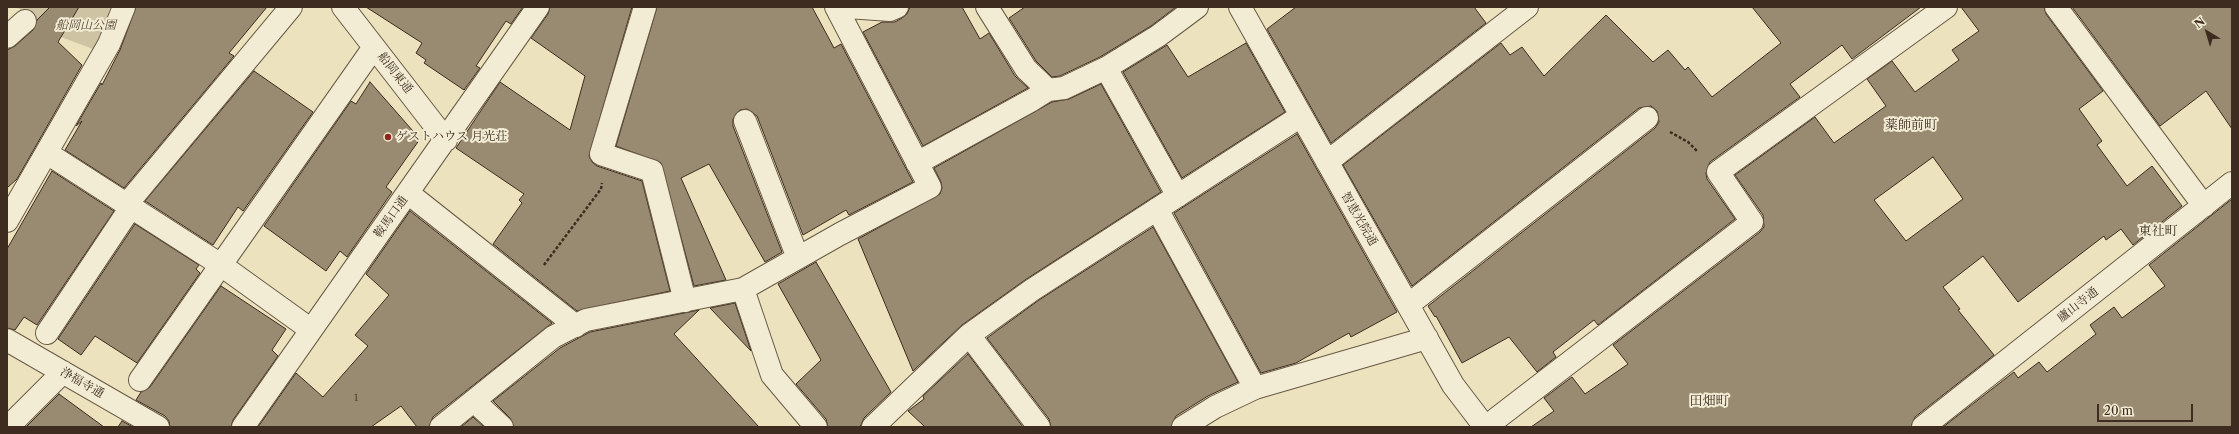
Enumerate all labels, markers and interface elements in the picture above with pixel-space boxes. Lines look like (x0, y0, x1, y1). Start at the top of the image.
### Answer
north arrow (2187, 12, 2227, 52)
text: N (2192, 14, 2208, 31)
park label: 船岡山公園 (56, 19, 116, 33)
street label: 船岡東通 (375, 50, 415, 96)
district label: 薬師前町 (1885, 117, 1937, 133)
place label: ゲストハウス 月光荘 (396, 130, 507, 144)
marker: ゲストハウス 月光荘 (383, 132, 393, 142)
street label: 智恵光院通 (1338, 189, 1380, 249)
street label: 鞍馬口通 (371, 193, 411, 241)
district label: 東社町 (2139, 223, 2177, 239)
street label: 廬山寺通 (2055, 285, 2101, 325)
street label: 浄福寺通 (58, 365, 106, 401)
house number: 1 (354, 392, 358, 404)
district label: 田畑町 (1690, 393, 1728, 409)
scale bar (2099, 396, 2195, 422)
text: 20 m (2104, 403, 2133, 418)

